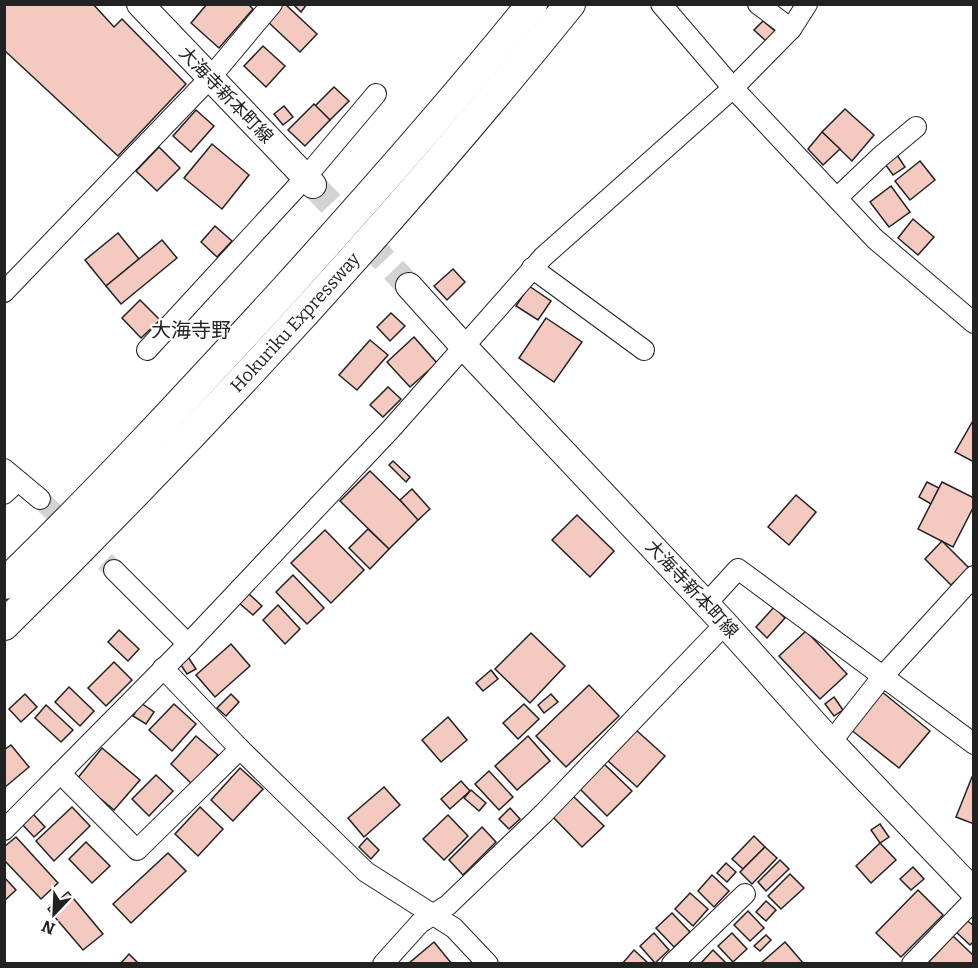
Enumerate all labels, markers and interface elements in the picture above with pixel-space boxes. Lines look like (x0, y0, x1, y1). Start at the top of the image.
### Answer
street label: 大海寺新本町線 (174, 42, 278, 148)
street label: Hokuriku Expressway (226, 248, 365, 397)
district label: 大海寺野 (151, 318, 231, 342)
street label: 大海寺新本町線 (641, 535, 743, 643)
north arrow (24, 884, 84, 944)
text: N (39, 916, 58, 939)

